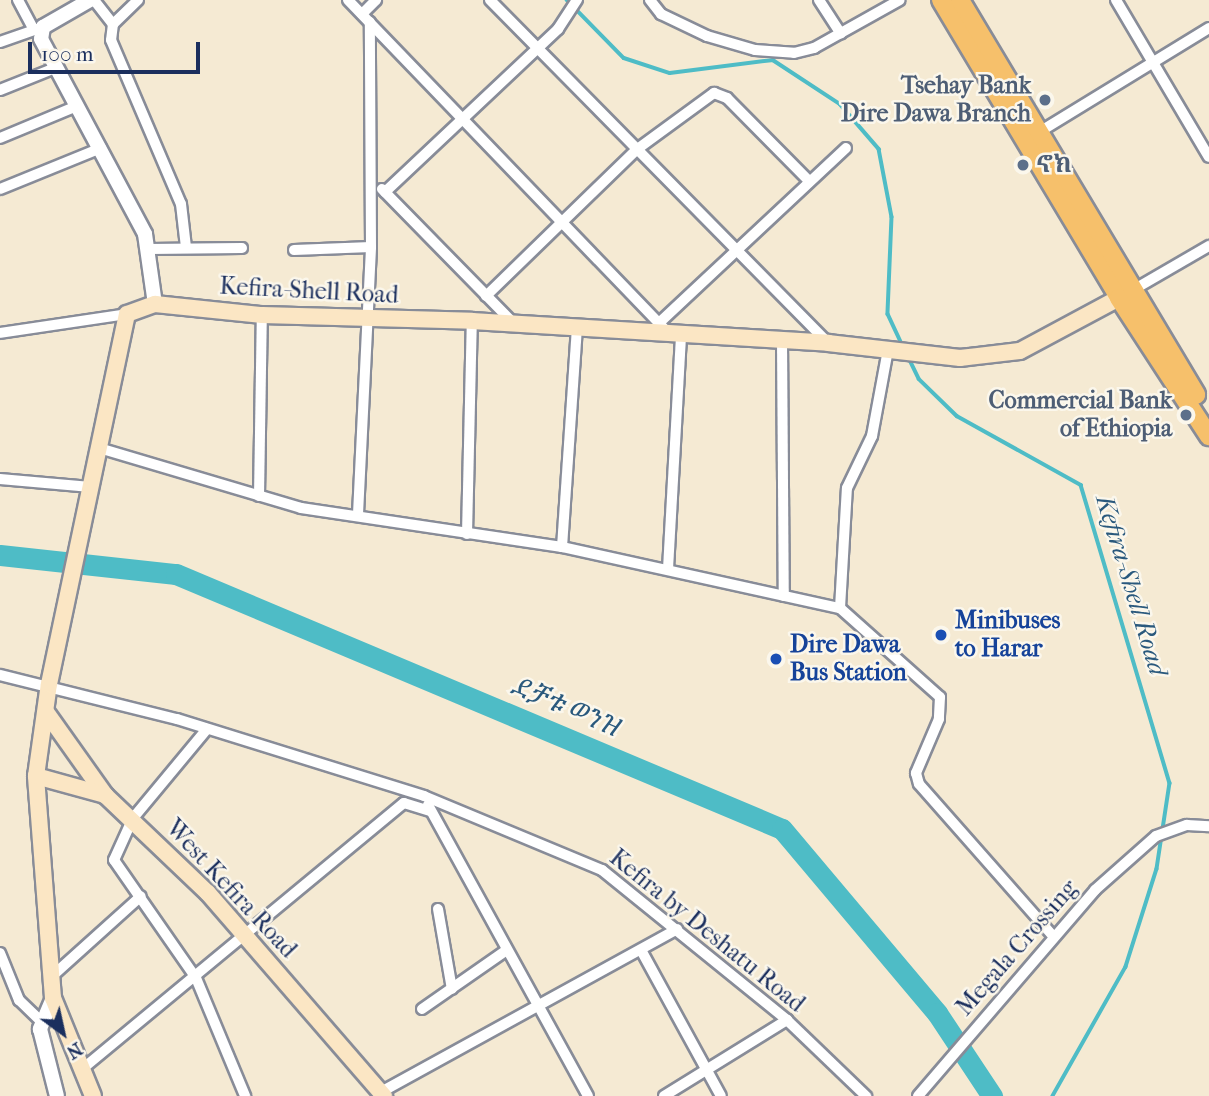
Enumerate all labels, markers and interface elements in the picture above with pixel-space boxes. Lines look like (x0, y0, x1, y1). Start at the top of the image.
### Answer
scale bar (32, 28, 203, 72)
text: 100 m (41, 42, 94, 66)
place label: Tsehay Bank Dire Dawa Branch (841, 72, 1031, 128)
marker: Tsehay Bank Dire Dawa Branch (1037, 92, 1053, 108)
place label: ኖክ (1037, 151, 1072, 179)
marker: ኖክ (1015, 157, 1031, 173)
street label: Kefira-Shell Road (219, 272, 399, 310)
place label: Commercial Bank of Ethiopia (988, 387, 1172, 443)
marker: Commercial Bank of Ethiopia (1178, 407, 1194, 423)
water label: Kefira-Shell Road (1089, 491, 1173, 679)
place label: Minibuses to Harar (955, 607, 1060, 663)
marker: Minibuses to Harar (933, 627, 949, 643)
place label: Dire Dawa Bus Station (790, 631, 907, 687)
marker: Dire Dawa Bus Station (768, 651, 784, 667)
water label: ደቻቱ ወንዝ (506, 670, 624, 744)
street label: West Kefira Road (160, 814, 302, 964)
street label: Kefira by Deshatu Road (604, 843, 810, 1019)
street label: Megala Crossing (950, 874, 1084, 1022)
north arrow (28, 998, 98, 1068)
text: N (62, 1037, 86, 1064)

